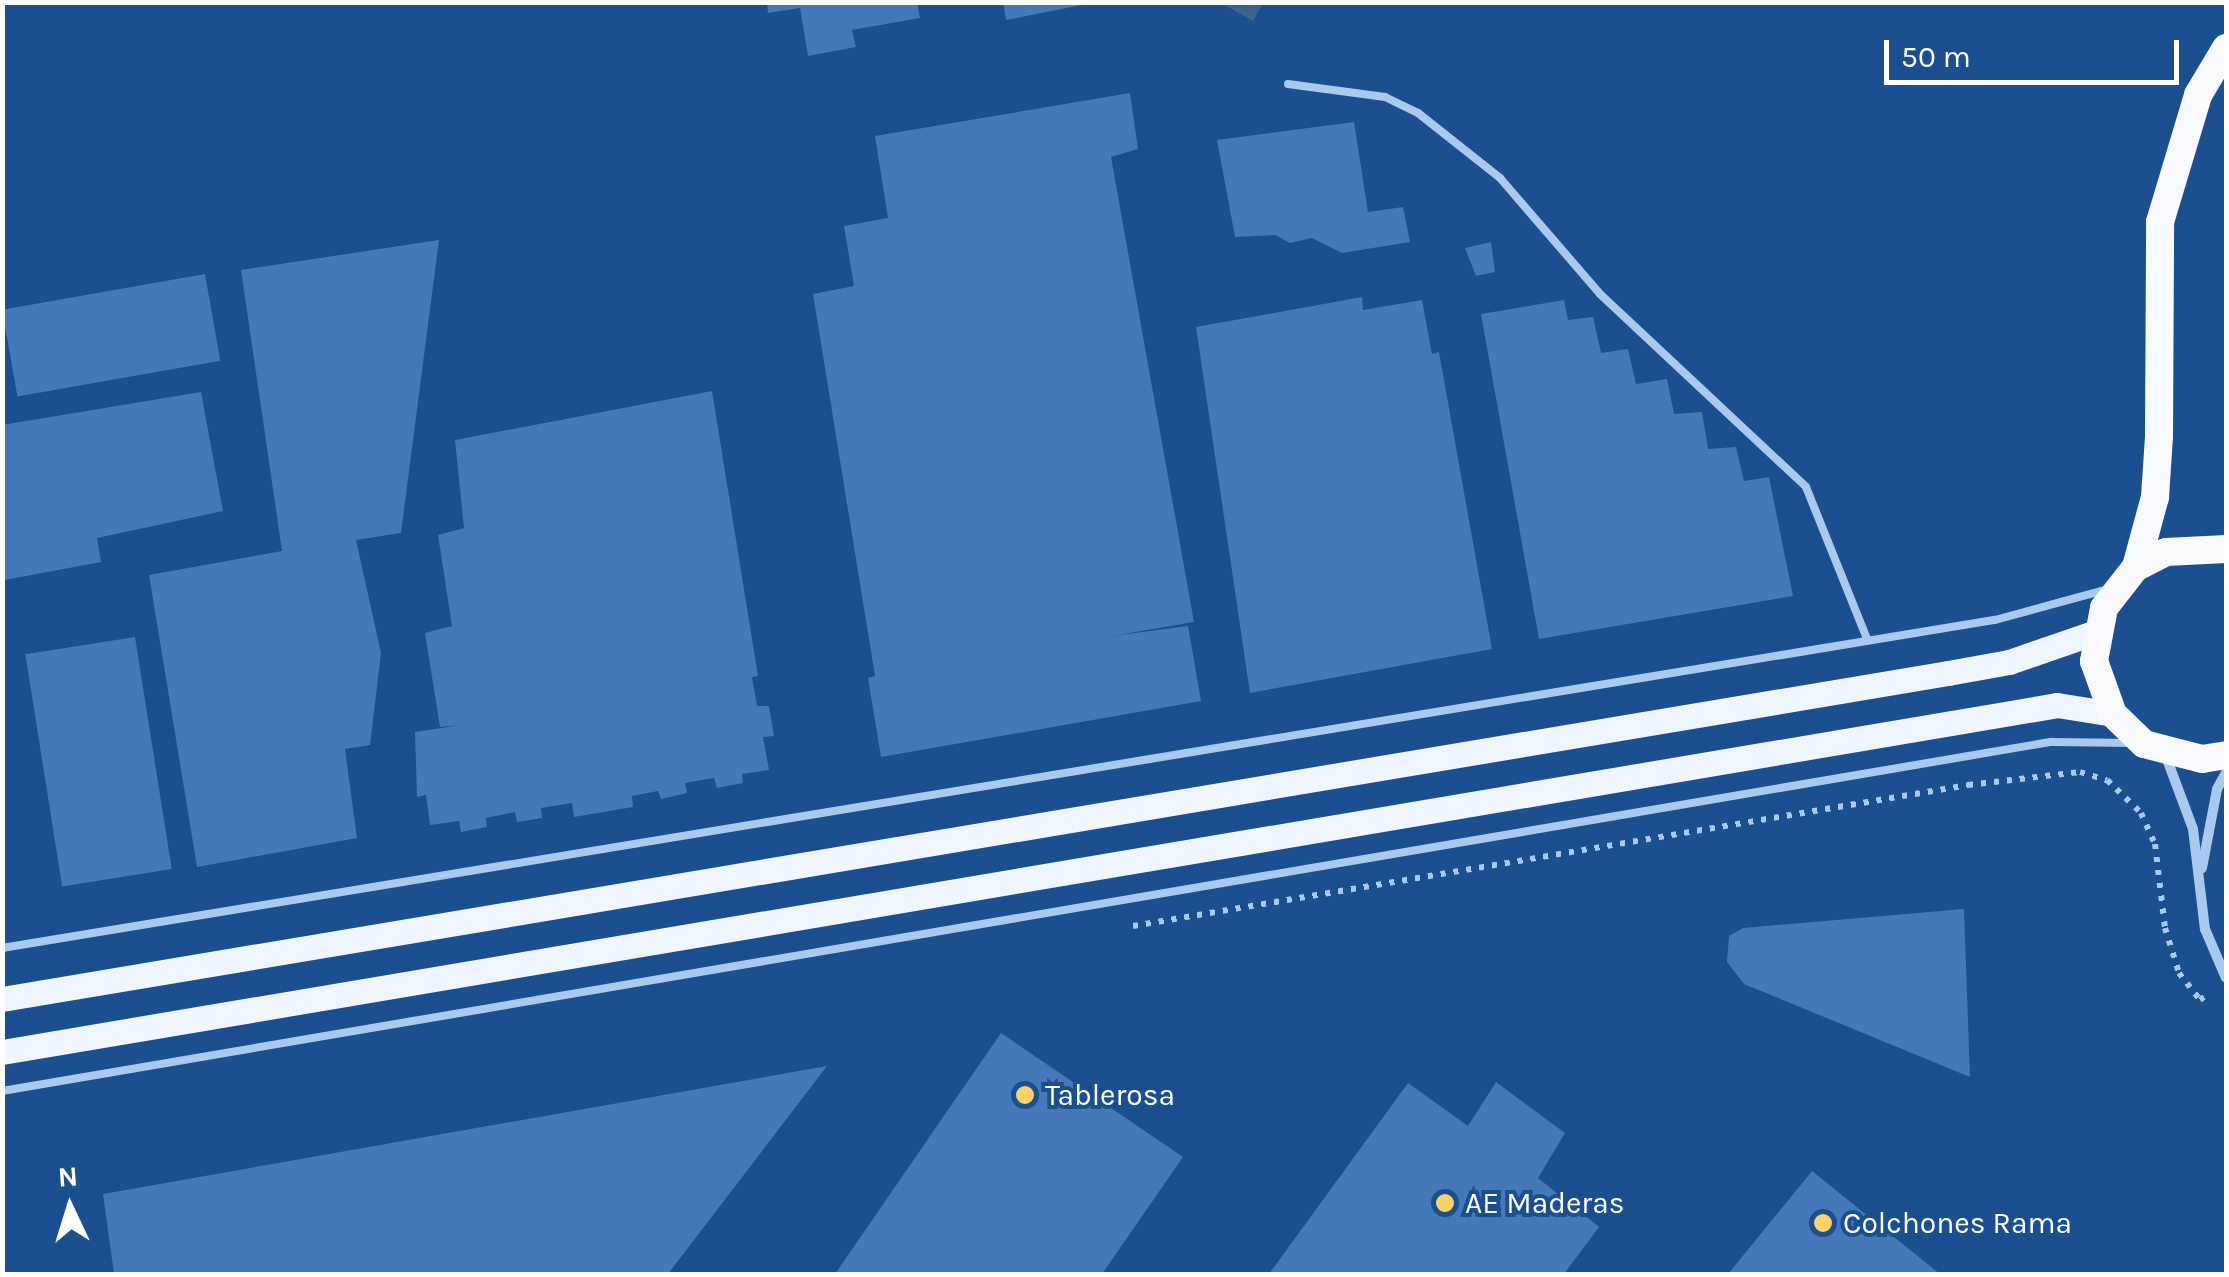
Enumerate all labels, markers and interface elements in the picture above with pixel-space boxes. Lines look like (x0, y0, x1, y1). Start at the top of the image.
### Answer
scale bar (1889, 20, 2184, 82)
text: 50 m (1901, 39, 1971, 75)
place label: Tablerosa (1045, 1077, 1175, 1113)
marker: Tablerosa (1014, 1084, 1036, 1106)
north arrow (20, 1157, 120, 1257)
text: N (57, 1159, 79, 1194)
place label: AE Maderas (1465, 1185, 1624, 1221)
marker: AE Maderas (1434, 1192, 1456, 1214)
place label: Colchones Rama (1843, 1205, 2072, 1241)
marker: Colchones Rama (1812, 1212, 1834, 1234)

